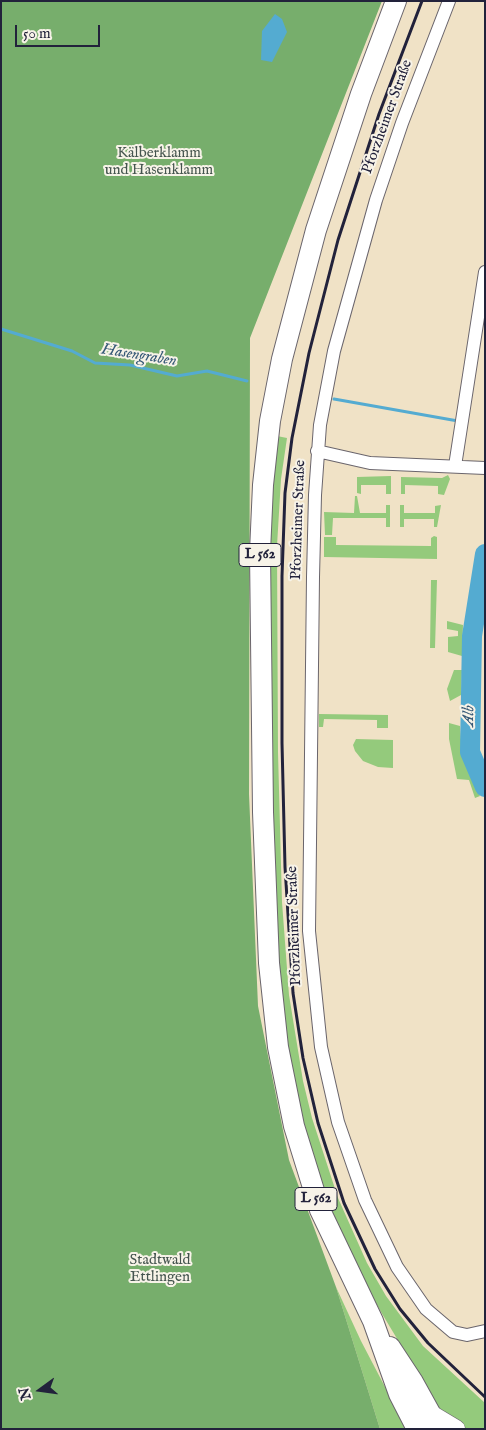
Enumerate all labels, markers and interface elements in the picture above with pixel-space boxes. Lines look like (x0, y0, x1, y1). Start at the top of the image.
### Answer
scale bar (18, 15, 102, 47)
text: 50 m (23, 24, 51, 43)
street label: Pforzheimer Straße (359, 58, 417, 176)
park label: Kälberklamm und Hasenklamm (105, 145, 213, 180)
water label: Hasengraben (100, 341, 178, 371)
street label: Pforzheimer Straße (288, 460, 310, 580)
road number: L 562 (239, 544, 281, 566)
water label: Alb (460, 705, 480, 727)
street label: Pforzheimer Straße (284, 866, 306, 986)
road number: L 562 (295, 1188, 337, 1210)
park label: Stadtwald Ettlingen (130, 1252, 190, 1287)
north arrow (15, 1365, 65, 1415)
text: N (15, 1386, 36, 1402)

